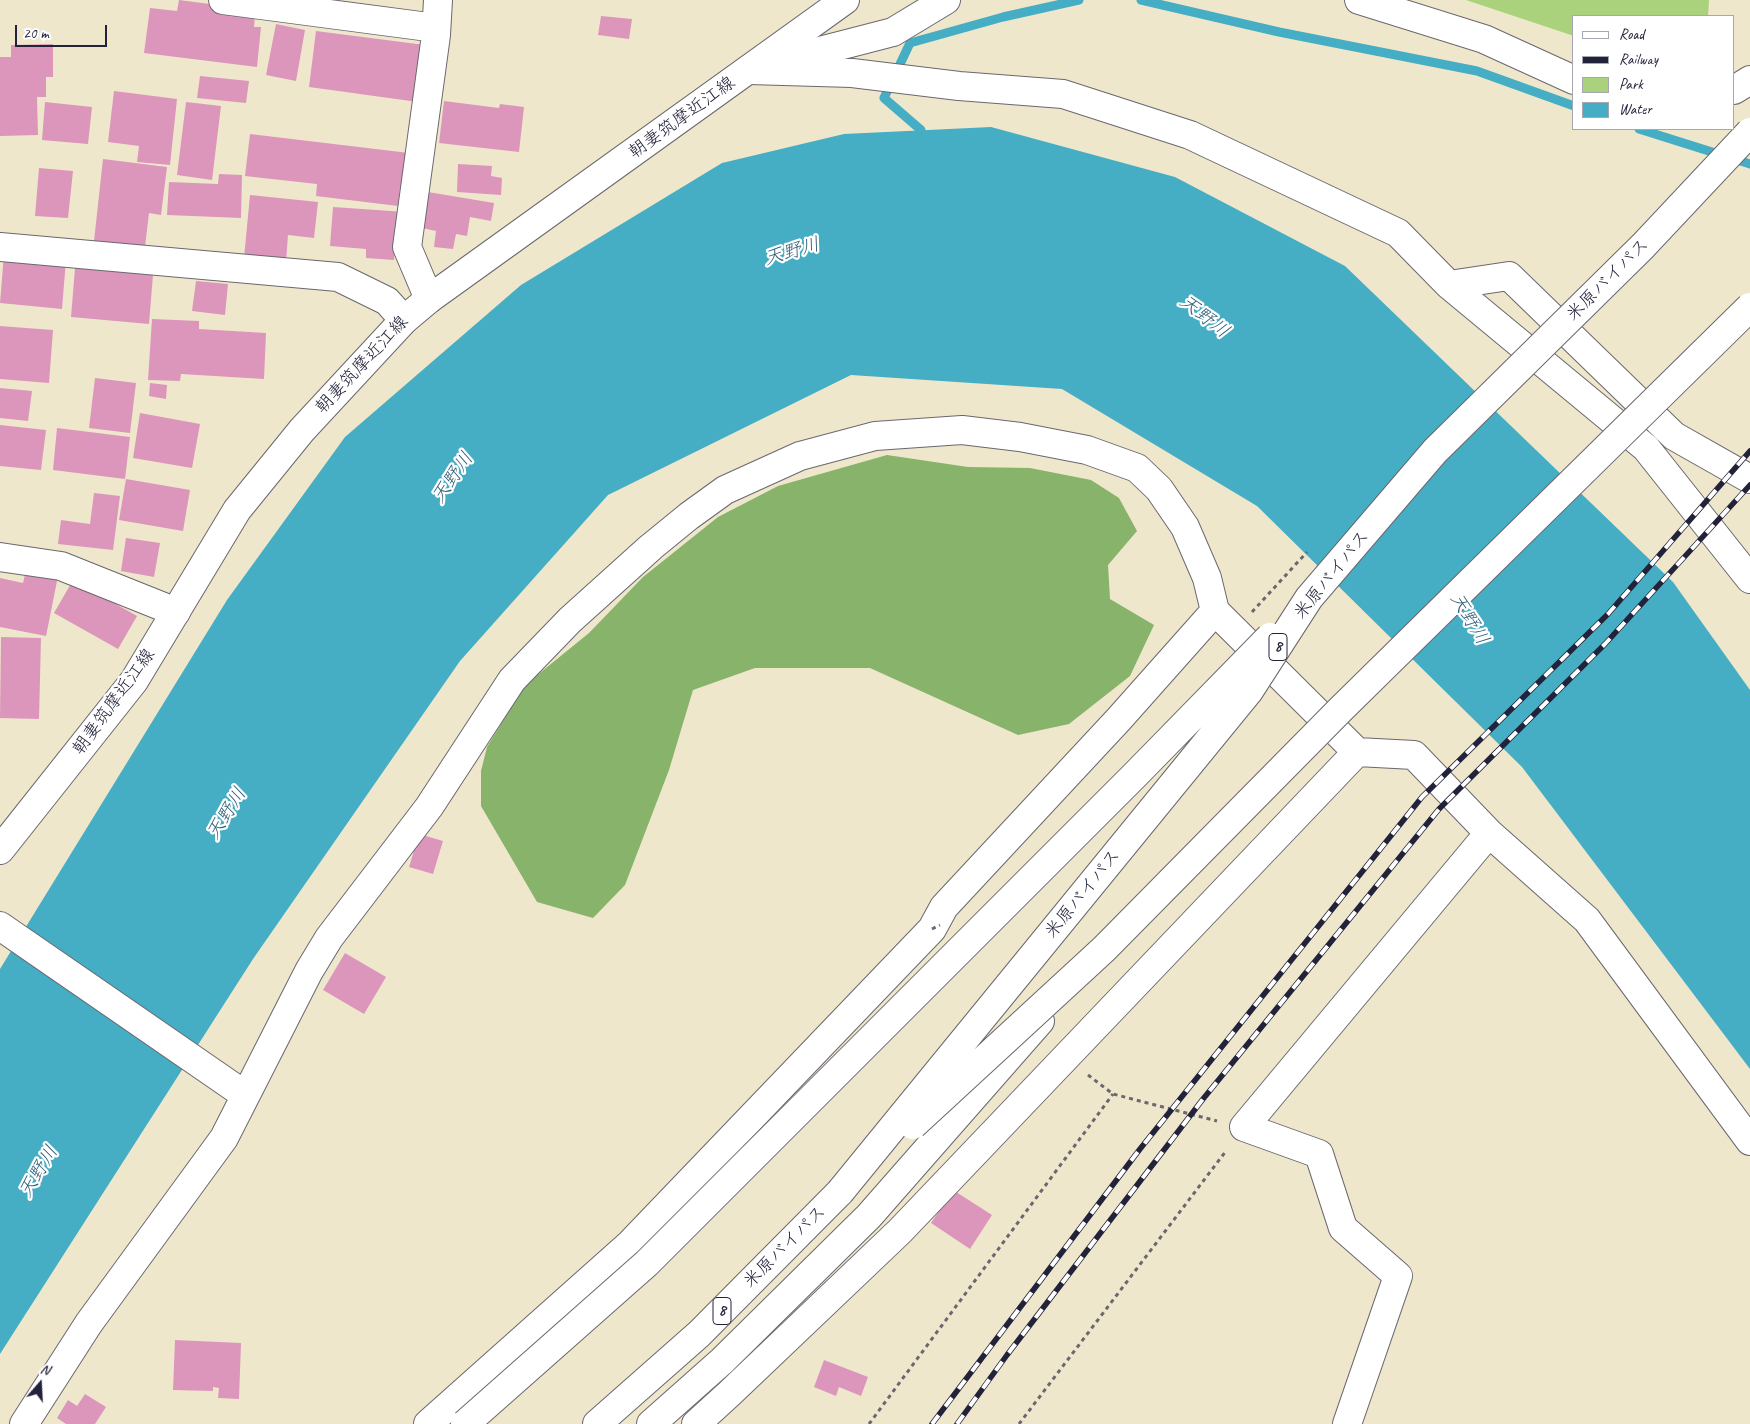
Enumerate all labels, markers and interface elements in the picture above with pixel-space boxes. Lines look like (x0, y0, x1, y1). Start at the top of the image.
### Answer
scale bar (18, 15, 110, 47)
legend (1572, 15, 1735, 130)
text: 20 m (23, 24, 49, 43)
text: Road (1619, 25, 1644, 44)
text: Railway (1619, 50, 1658, 69)
street label: 朝妻筑摩近江線 (625, 72, 739, 164)
text: Park (1619, 75, 1643, 94)
text: Water (1619, 100, 1652, 119)
water label: 天野川 (761, 233, 823, 271)
street label: 米原バイパス (1562, 234, 1654, 326)
water label: 天野川 (1175, 290, 1233, 344)
street label: 朝妻筑摩近江線 (311, 312, 413, 418)
water label: 天野川 (427, 448, 479, 508)
street label: 米原バイパス (1290, 526, 1374, 624)
water label: 天野川 (1445, 589, 1493, 649)
road number: 8 (1269, 634, 1287, 660)
street label: 朝妻筑摩近江線 (68, 645, 160, 759)
water label: 天野川 (202, 784, 252, 844)
street label: 米原バイパス (1041, 845, 1125, 943)
water label: 天野川 (15, 1142, 63, 1202)
street label: 米原バイパス (739, 1201, 831, 1293)
road number: 8 (713, 1298, 731, 1324)
north arrow (15, 1359, 65, 1409)
text: N (38, 1360, 52, 1379)

